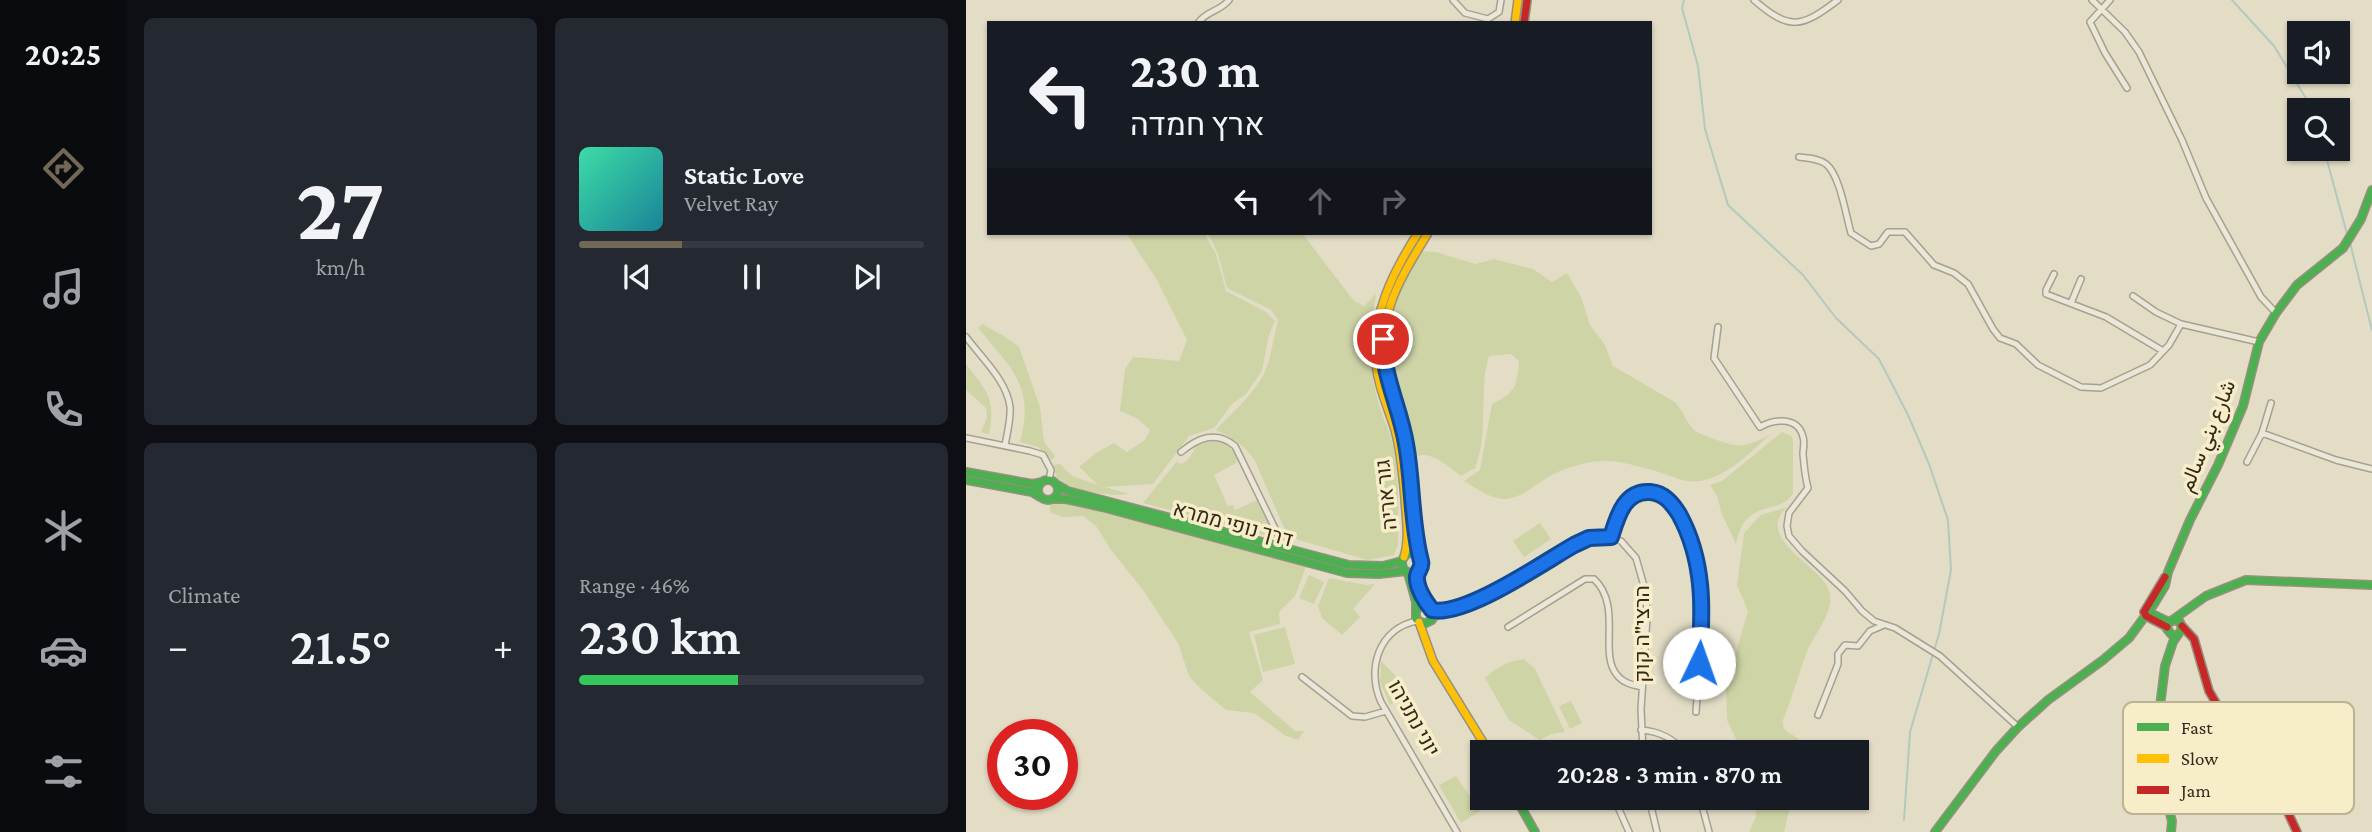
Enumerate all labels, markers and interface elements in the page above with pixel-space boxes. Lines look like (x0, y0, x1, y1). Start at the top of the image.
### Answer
map controls (2287, 21, 2350, 161)
button: sound (2287, 21, 2350, 84)
text: 20:25 (25, 36, 101, 72)
text: 230 m (1130, 43, 1260, 98)
icon: left (1015, 49, 1106, 140)
button: search (2287, 98, 2350, 161)
text: ארץ חמדה (1130, 106, 1265, 142)
icon: directions (39, 144, 88, 193)
text: 27 (296, 157, 385, 259)
text: Static Love (684, 161, 804, 190)
icon: left (1228, 182, 1266, 220)
icon: ahead (1301, 182, 1339, 220)
icon: right (1374, 182, 1412, 220)
text: Velvet Ray (684, 190, 778, 216)
text: km/h (316, 254, 365, 280)
icon: previous (618, 258, 656, 296)
icon: pause (733, 258, 771, 296)
icon: next (848, 258, 886, 296)
icon: music (39, 264, 88, 313)
pin (1353, 309, 1413, 369)
icon: arrive (1364, 320, 1402, 358)
street label: شارع بني سالم (2174, 377, 2245, 497)
icon: phone (39, 385, 88, 434)
street label: גור אריה (1370, 458, 1402, 532)
street label: דרך נופי ממרא (1170, 496, 1296, 552)
icon: climate (39, 506, 88, 555)
text: Range · 46% (579, 572, 690, 598)
text: Climate (168, 582, 240, 608)
street label: הרצי"ה קוק (1630, 585, 1654, 683)
text: 230 km (579, 607, 741, 665)
text: 21.5° (290, 617, 391, 675)
text: − (168, 625, 188, 667)
text: + (493, 625, 513, 667)
icon: car (39, 626, 88, 675)
position arrow (1662, 626, 1736, 700)
street label: יוני נתניהו (1383, 676, 1445, 760)
legend (2123, 702, 2354, 814)
text: Fast (2181, 717, 2213, 738)
speed limit sign: 30 (987, 719, 1078, 810)
icon: filters (39, 747, 88, 796)
text: Slow (2181, 748, 2218, 769)
text: 20:28 · 3 min · 870 m (1557, 760, 1782, 789)
text: Jam (2179, 780, 2211, 801)

